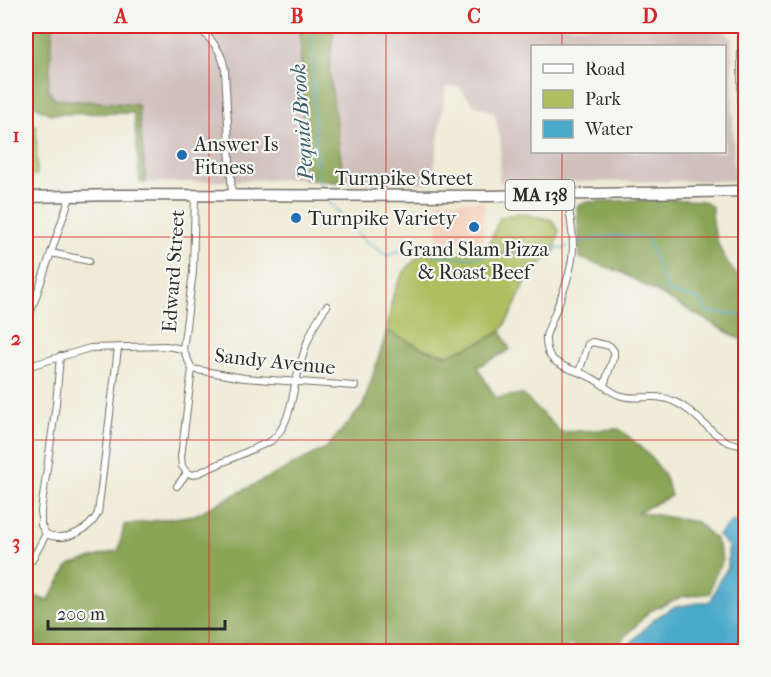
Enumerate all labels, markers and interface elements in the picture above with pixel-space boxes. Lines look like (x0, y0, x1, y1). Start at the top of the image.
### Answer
text: A (113, 5, 129, 28)
text: B (290, 5, 304, 28)
text: C (467, 5, 481, 28)
text: D (642, 5, 658, 28)
legend (531, 45, 726, 153)
text: Road (585, 59, 625, 80)
water label: Pequid Brook (286, 63, 318, 182)
text: Park (585, 89, 622, 110)
text: Water (584, 119, 633, 140)
text: 1 (12, 124, 20, 147)
place label: Answer Is Fitness (193, 133, 278, 179)
marker: Answer Is Fitness (175, 148, 189, 162)
street label: Turnpike Street (335, 167, 473, 190)
road number: MA 138 (506, 180, 574, 210)
place label: Turnpike Variety (308, 207, 458, 230)
street label: Edward Street (158, 209, 189, 333)
marker: Turnpike Variety (289, 211, 303, 225)
marker: Grand Slam Pizza & Roast Beef (467, 220, 481, 234)
place label: Grand Slam Pizza & Roast Beef (399, 238, 550, 284)
text: 2 (11, 327, 21, 350)
street label: Sandy Avenue (213, 344, 337, 379)
text: 3 (12, 531, 20, 554)
scale bar (48, 593, 225, 631)
text: 200 m (57, 604, 105, 625)

